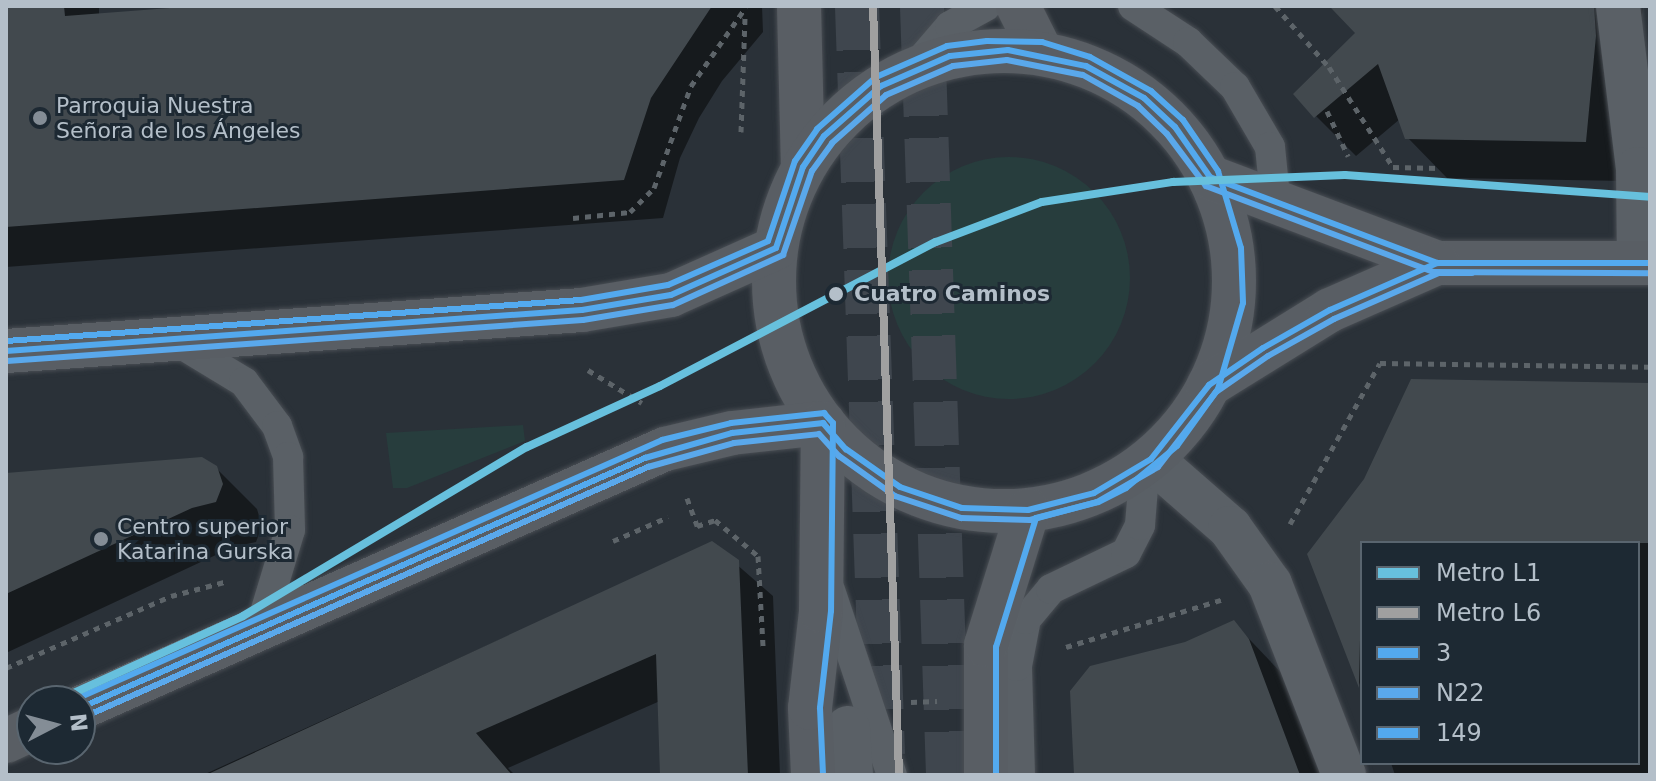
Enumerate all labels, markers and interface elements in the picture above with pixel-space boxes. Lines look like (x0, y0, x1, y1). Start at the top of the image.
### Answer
place label: Parroquia Nuestra Señora de los Ángeles (56, 92, 301, 144)
marker: Parroquia Nuestra Señora de los Ángeles (31, 109, 49, 127)
place label: Cuatro Caminos (854, 281, 1050, 307)
marker: Cuatro Caminos (825, 283, 847, 305)
place label: Centro superior Katarina Gurska (117, 513, 294, 564)
marker: Centro superior Katarina Gurska (92, 530, 110, 548)
legend (1360, 541, 1640, 765)
text: Metro L1 (1436, 559, 1541, 587)
text: Metro L6 (1436, 599, 1541, 627)
text: 3 (1436, 639, 1451, 667)
text: N22 (1436, 679, 1485, 707)
north arrow (16, 685, 96, 765)
text: N (65, 712, 92, 733)
text: 149 (1436, 719, 1482, 747)

